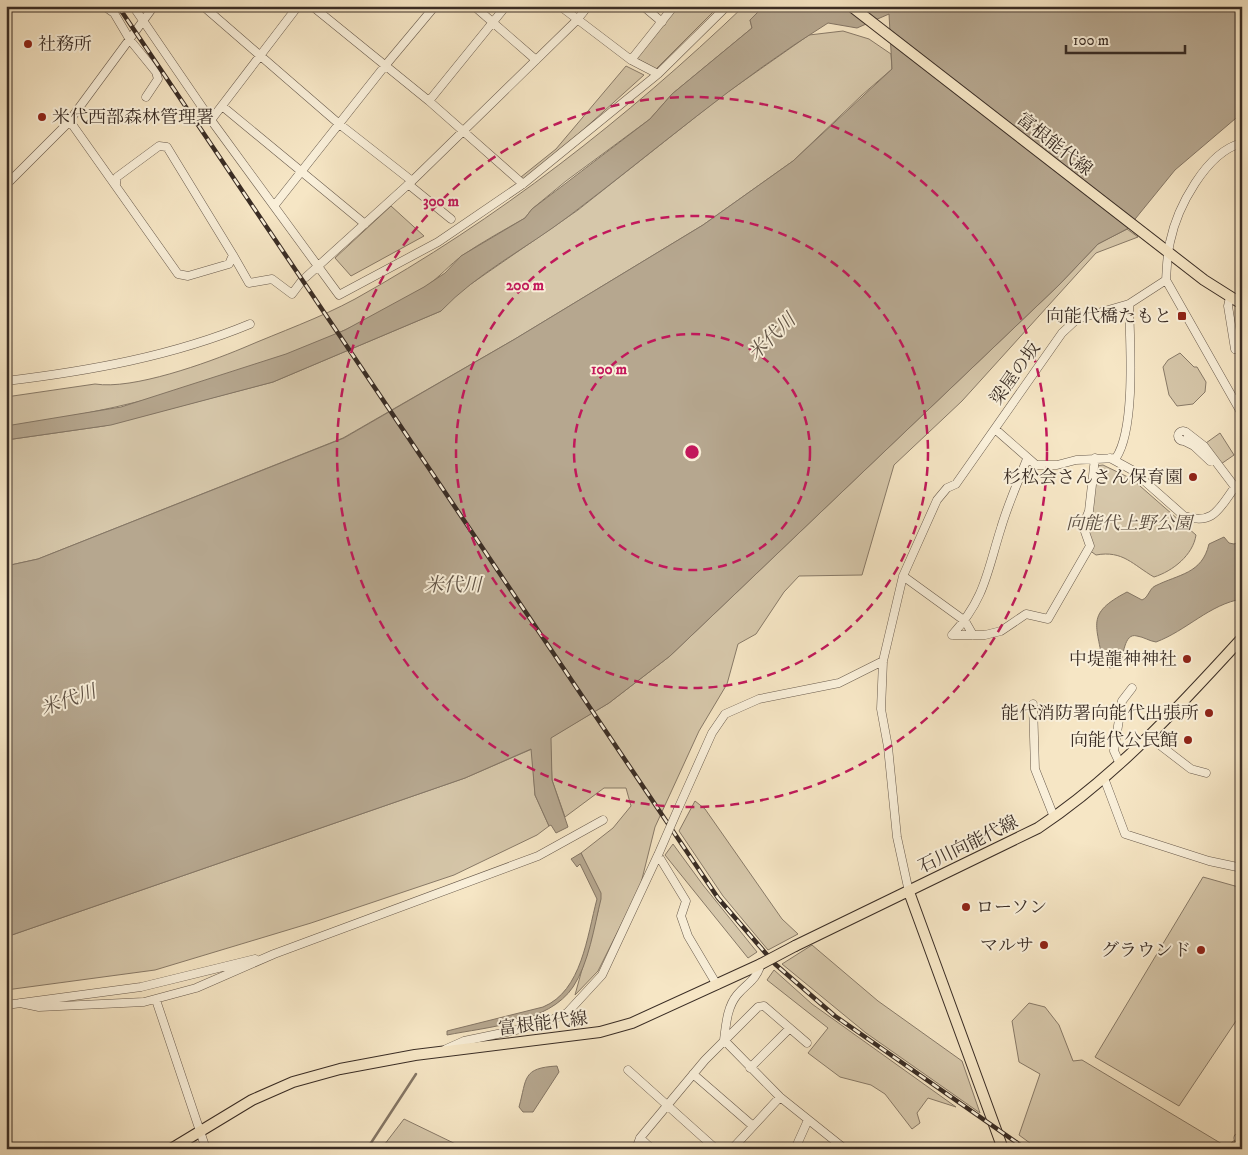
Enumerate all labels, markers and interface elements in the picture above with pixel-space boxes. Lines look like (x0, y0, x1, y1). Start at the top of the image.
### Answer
scale bar (1066, 22, 1184, 54)
text: 100 m (1073, 31, 1109, 50)
place label: 社務所 (38, 34, 92, 56)
marker: 社務所 (22, 38, 34, 50)
place label: 米代西部森林管理署 (52, 107, 214, 129)
street label: 富根能代線 (1012, 108, 1097, 181)
marker: 米代西部森林管理署 (36, 111, 48, 123)
text: 300 m (423, 192, 460, 211)
text: 200 m (506, 276, 545, 295)
place label: 向能代橋たもと (1046, 306, 1172, 328)
water label: 米代川 (744, 308, 802, 365)
marker: 向能代橋たもと (1176, 310, 1188, 322)
street label: 梁屋の坂 (986, 338, 1045, 409)
text: 100 m (591, 360, 628, 379)
centre of rings (683, 443, 701, 461)
place label: 杉松会さんさん保育園 (1003, 467, 1183, 489)
marker: 杉松会さんさん保育園 (1187, 471, 1199, 483)
park label: 向能代上野公園 (1066, 513, 1195, 535)
water label: 米代川 (424, 574, 483, 597)
place label: 中堤龍神神社 (1069, 649, 1177, 671)
marker: 中堤龍神神社 (1181, 653, 1193, 665)
water label: 米代川 (38, 680, 101, 721)
place label: 能代消防署向能代出張所 (1001, 703, 1199, 725)
marker: 能代消防署向能代出張所 (1203, 707, 1215, 719)
place label: 向能代公民館 (1070, 730, 1178, 752)
marker: 向能代公民館 (1182, 734, 1194, 746)
street label: 石川向能代線 (915, 811, 1022, 878)
place label: ローソン (976, 897, 1047, 919)
marker: ローソン (960, 901, 972, 913)
place label: マルサ (980, 935, 1034, 957)
marker: マルサ (1038, 939, 1050, 951)
place label: グラウンド (1101, 940, 1191, 962)
marker: グラウンド (1195, 944, 1207, 956)
street label: 富根能代線 (497, 1008, 589, 1040)

